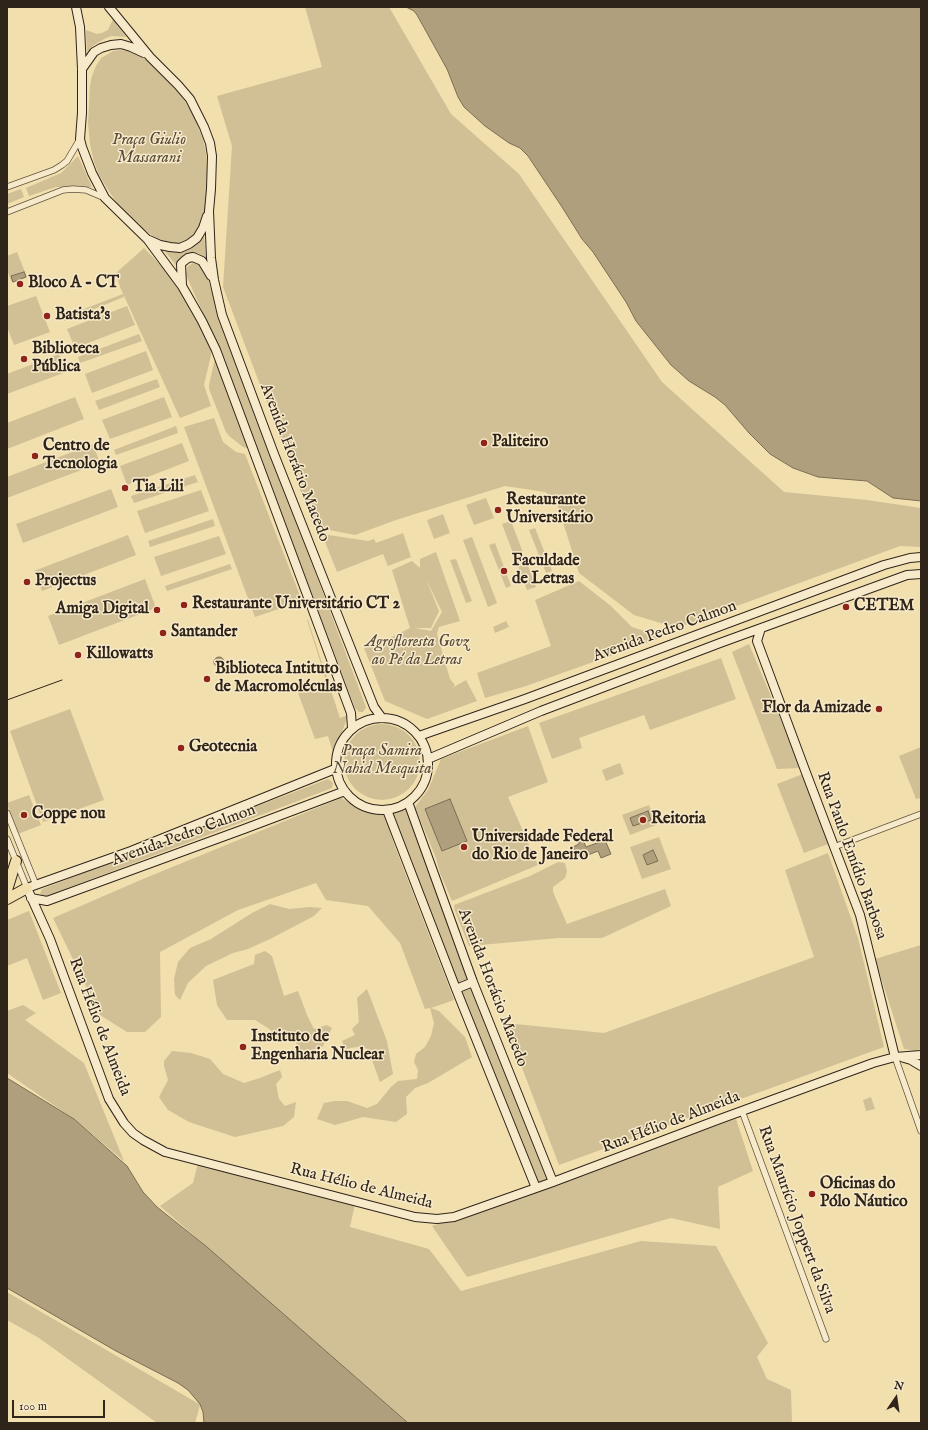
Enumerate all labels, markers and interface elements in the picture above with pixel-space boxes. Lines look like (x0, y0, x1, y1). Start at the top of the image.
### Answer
park label: Praça Giulio Massarani (112, 131, 186, 169)
place label: Bloco A - CT (28, 274, 119, 294)
marker: Bloco A - CT (15, 279, 25, 289)
place label: Batista's (55, 306, 110, 326)
marker: Batista's (42, 311, 52, 321)
place label: Biblioteca Pública (32, 340, 99, 378)
marker: Biblioteca Pública (19, 354, 29, 364)
street label: Avenida Horácio Macedo (255, 381, 333, 545)
place label: Paliteiro (492, 433, 548, 453)
place label: Centro de Tecnologia (43, 437, 117, 475)
marker: Paliteiro (479, 438, 489, 448)
marker: Centro de Tecnologia (30, 451, 40, 461)
place label: Tia Lili (133, 478, 184, 498)
marker: Tia Lili (120, 483, 130, 493)
place label: Restaurante Universitário (506, 491, 593, 529)
marker: Restaurante Universitário (493, 505, 503, 515)
place label: Faculdade de Letras (512, 552, 580, 590)
marker: Faculdade de Letras (499, 566, 509, 576)
place label: Projectus (35, 572, 96, 592)
marker: Projectus (22, 577, 32, 587)
place label: Restaurante Universitário CT 2 (192, 595, 400, 615)
street label: Avenida Pedro Calmon (591, 597, 739, 667)
place label: CETEM (854, 597, 914, 617)
place label: Amiga Digital (56, 600, 149, 620)
marker: Restaurante Universitário CT 2 (179, 600, 189, 610)
marker: CETEM (841, 602, 851, 612)
marker: Amiga Digital (152, 605, 162, 615)
place label: Santander (171, 623, 237, 643)
marker: Santander (158, 628, 168, 638)
park label: Agrofloresta Govz ao Pé da Letras (365, 633, 469, 671)
place label: Killowatts (86, 645, 153, 665)
marker: Killowatts (73, 650, 83, 660)
place label: Biblioteca Intituto de Macromoléculas (215, 660, 342, 698)
marker: Biblioteca Intituto de Macromoléculas (202, 674, 212, 684)
place label: Flor da Amizade (762, 699, 871, 719)
marker: Flor da Amizade (874, 704, 884, 714)
place label: Geotecnia (189, 738, 257, 758)
park label: Praça Samira Nahid Mesquita (332, 742, 432, 780)
marker: Geotecnia (176, 743, 186, 753)
street label: Rua Paulo Emídio Barbosa (812, 769, 890, 943)
street label: Avenida Pedro Calmon (110, 801, 258, 871)
place label: Coppe nou (32, 805, 106, 825)
marker: Coppe nou (19, 810, 29, 820)
place label: Reitoria (651, 810, 706, 830)
marker: Reitoria (638, 815, 648, 825)
place label: Universidade Federal do Rio de Janeiro (472, 828, 613, 866)
marker: Universidade Federal do Rio de Janeiro (459, 842, 469, 852)
street label: Avenida Horácio Macedo (453, 906, 531, 1070)
street label: Rua Hélio de Almeida (64, 955, 134, 1099)
place label: Instituto de Engenharia Nuclear (251, 1028, 384, 1066)
marker: Instituto de Engenharia Nuclear (238, 1042, 248, 1052)
street label: Rua Hélio de Almeida (599, 1088, 743, 1158)
street label: Rua Maurício Joppert da Silva (753, 1124, 839, 1316)
street label: Rua Hélio de Almeida (288, 1160, 434, 1214)
place label: Oficinas do Pólo Náutico (820, 1175, 908, 1213)
marker: Oficinas do Pólo Náutico (807, 1189, 817, 1199)
north arrow (876, 1378, 916, 1418)
text: N (892, 1378, 905, 1394)
scale bar (14, 1392, 107, 1418)
text: 100 m (19, 1399, 47, 1414)

